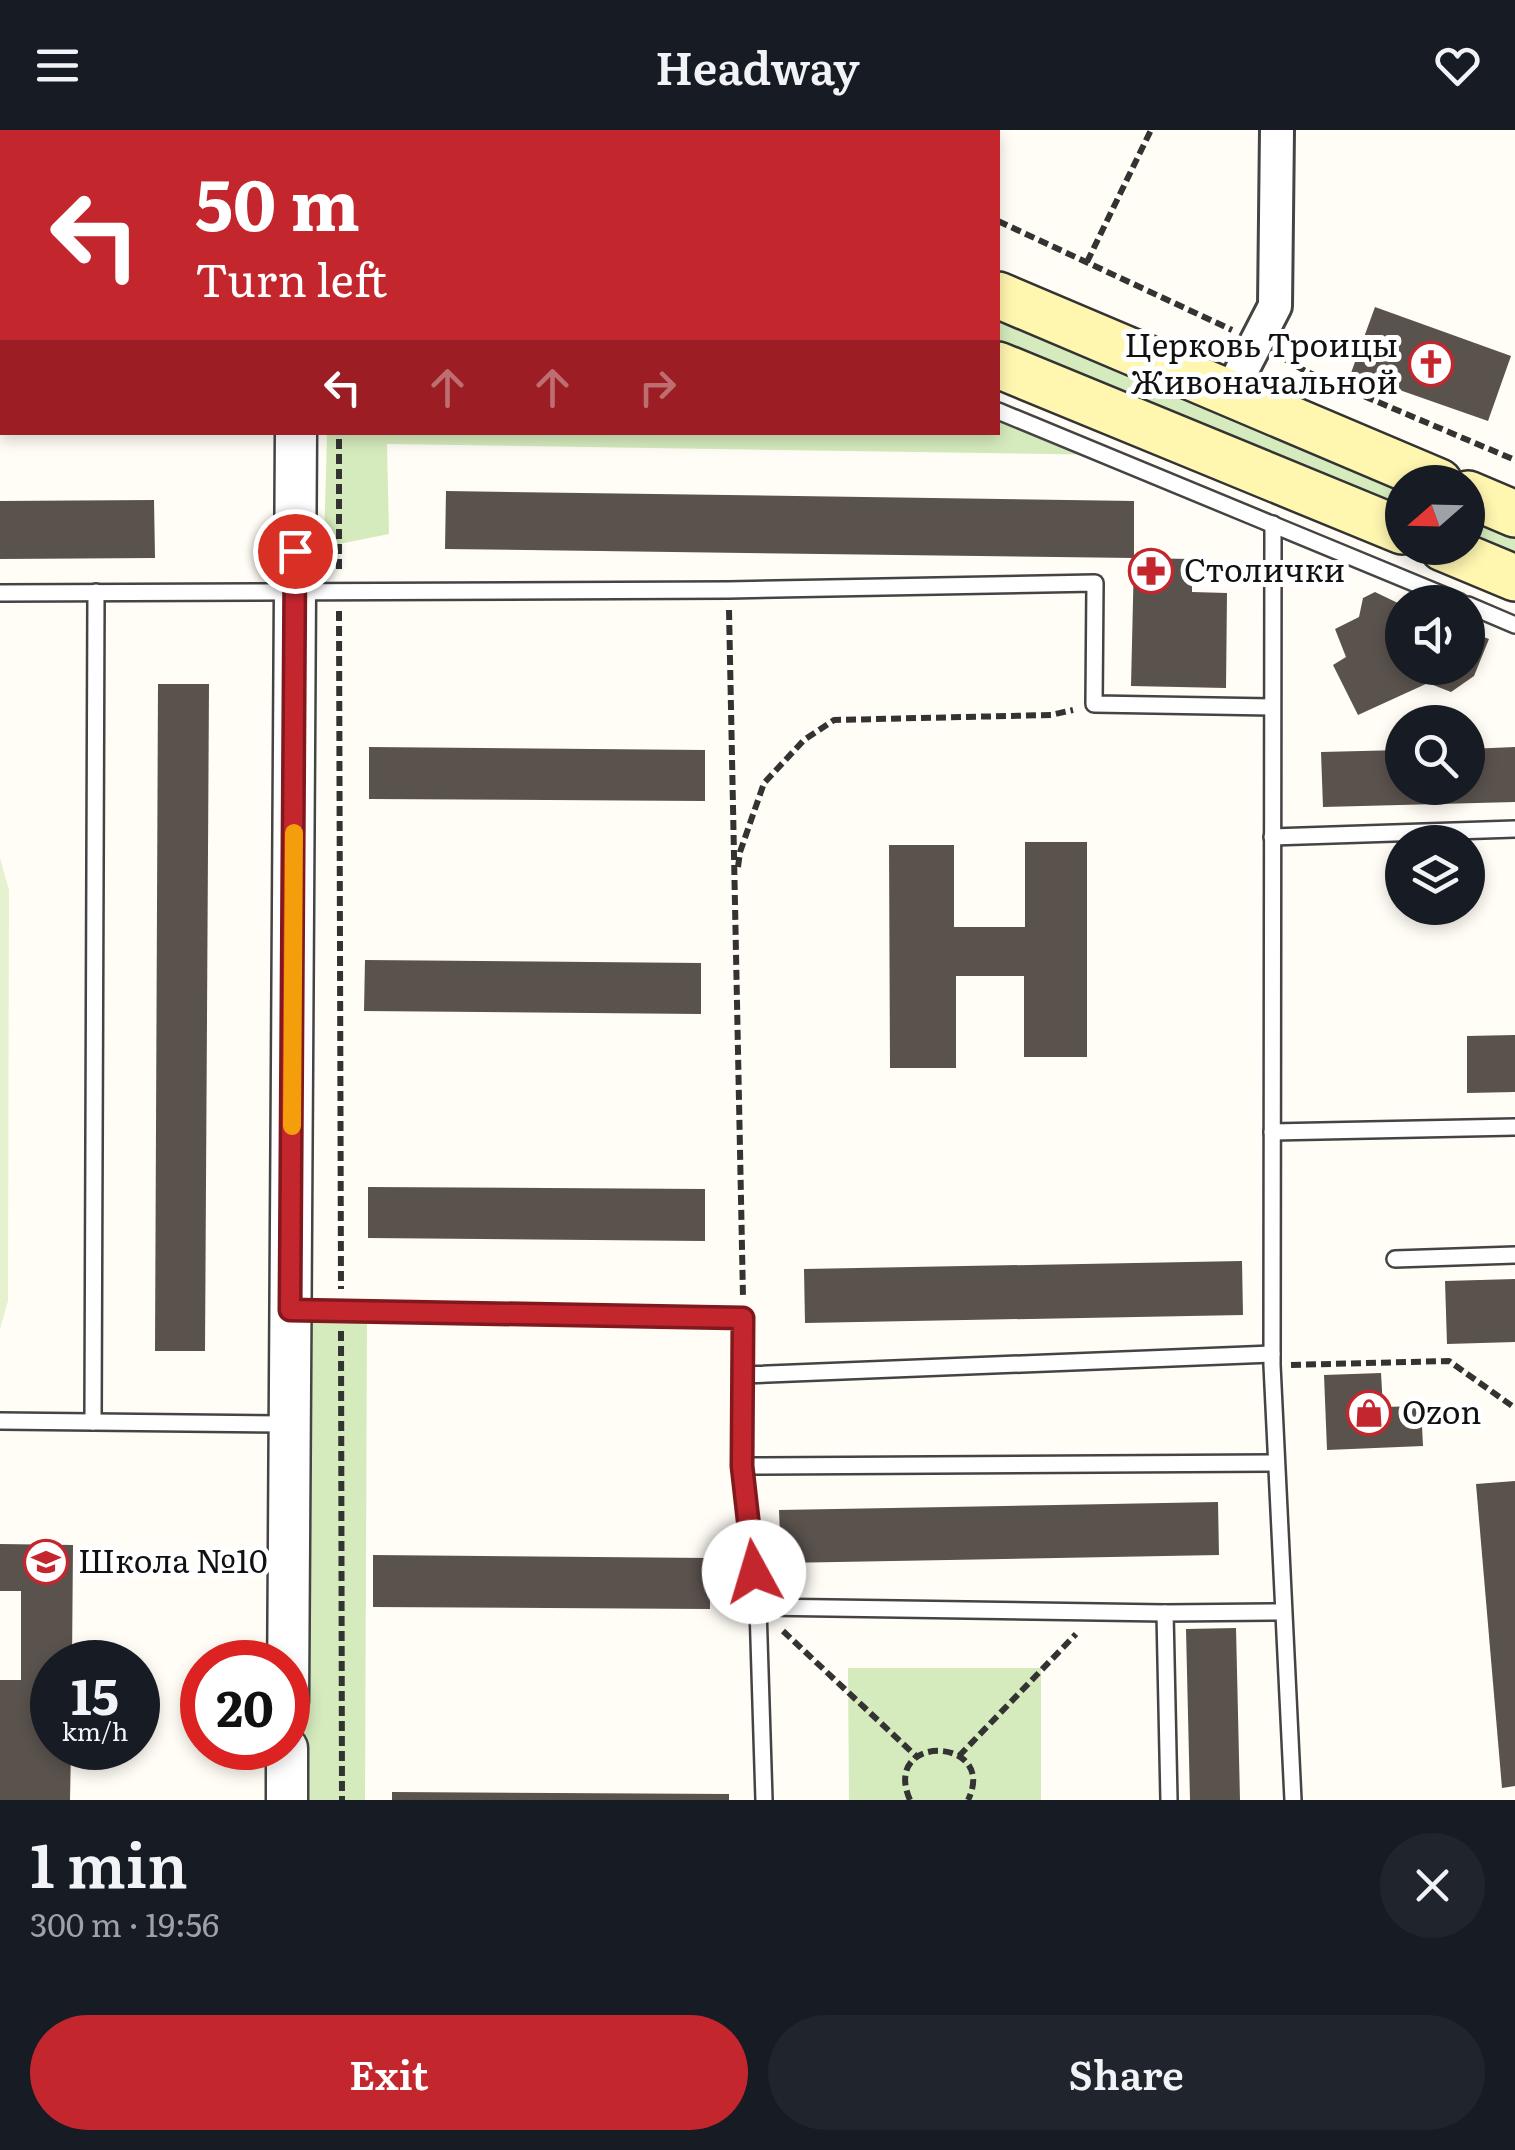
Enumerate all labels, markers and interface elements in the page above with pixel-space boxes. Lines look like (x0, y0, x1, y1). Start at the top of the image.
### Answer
text: Headway (655, 32, 860, 99)
icon: menu (30, 38, 85, 93)
icon: heart (1430, 38, 1485, 93)
text: 50 m (195, 149, 360, 253)
icon: left (30, 170, 160, 300)
text: Turn left (195, 244, 387, 311)
place label: Церковь Троицы Живоначальной (1124, 319, 1398, 404)
church icon: Церковь Троицы Живоначальной (1408, 341, 1454, 387)
icon: left (315, 360, 370, 415)
icon: ahead (420, 360, 475, 415)
icon: ahead (525, 360, 580, 415)
icon: right (630, 360, 685, 415)
north arrow (1385, 465, 1485, 565)
map controls (1385, 465, 1485, 925)
pin (253, 509, 338, 594)
icon: arrive (268, 524, 323, 579)
place label: Столички (1184, 544, 1345, 592)
pharmacy icon: Столички (1128, 548, 1174, 594)
button: sound (1385, 585, 1485, 685)
button: search (1385, 705, 1485, 805)
button: layers (1385, 825, 1485, 925)
place label: Ozon (1402, 1386, 1482, 1434)
shop icon: Ozon (1346, 1390, 1392, 1436)
position arrow (702, 1520, 806, 1624)
place label: Школа №10 (78, 1535, 268, 1583)
school or university icon: Школа №10 (23, 1539, 69, 1585)
speed limit sign: 20 (180, 1640, 310, 1770)
text: 15 (71, 1656, 119, 1730)
text: km/h (62, 1712, 128, 1749)
text: 1 min (30, 1817, 188, 1906)
button: close (1380, 1833, 1485, 1938)
text: 300 m · 19:56 (30, 1899, 219, 1947)
button: Exit (30, 2015, 748, 2130)
button: Share (768, 2015, 1485, 2130)

